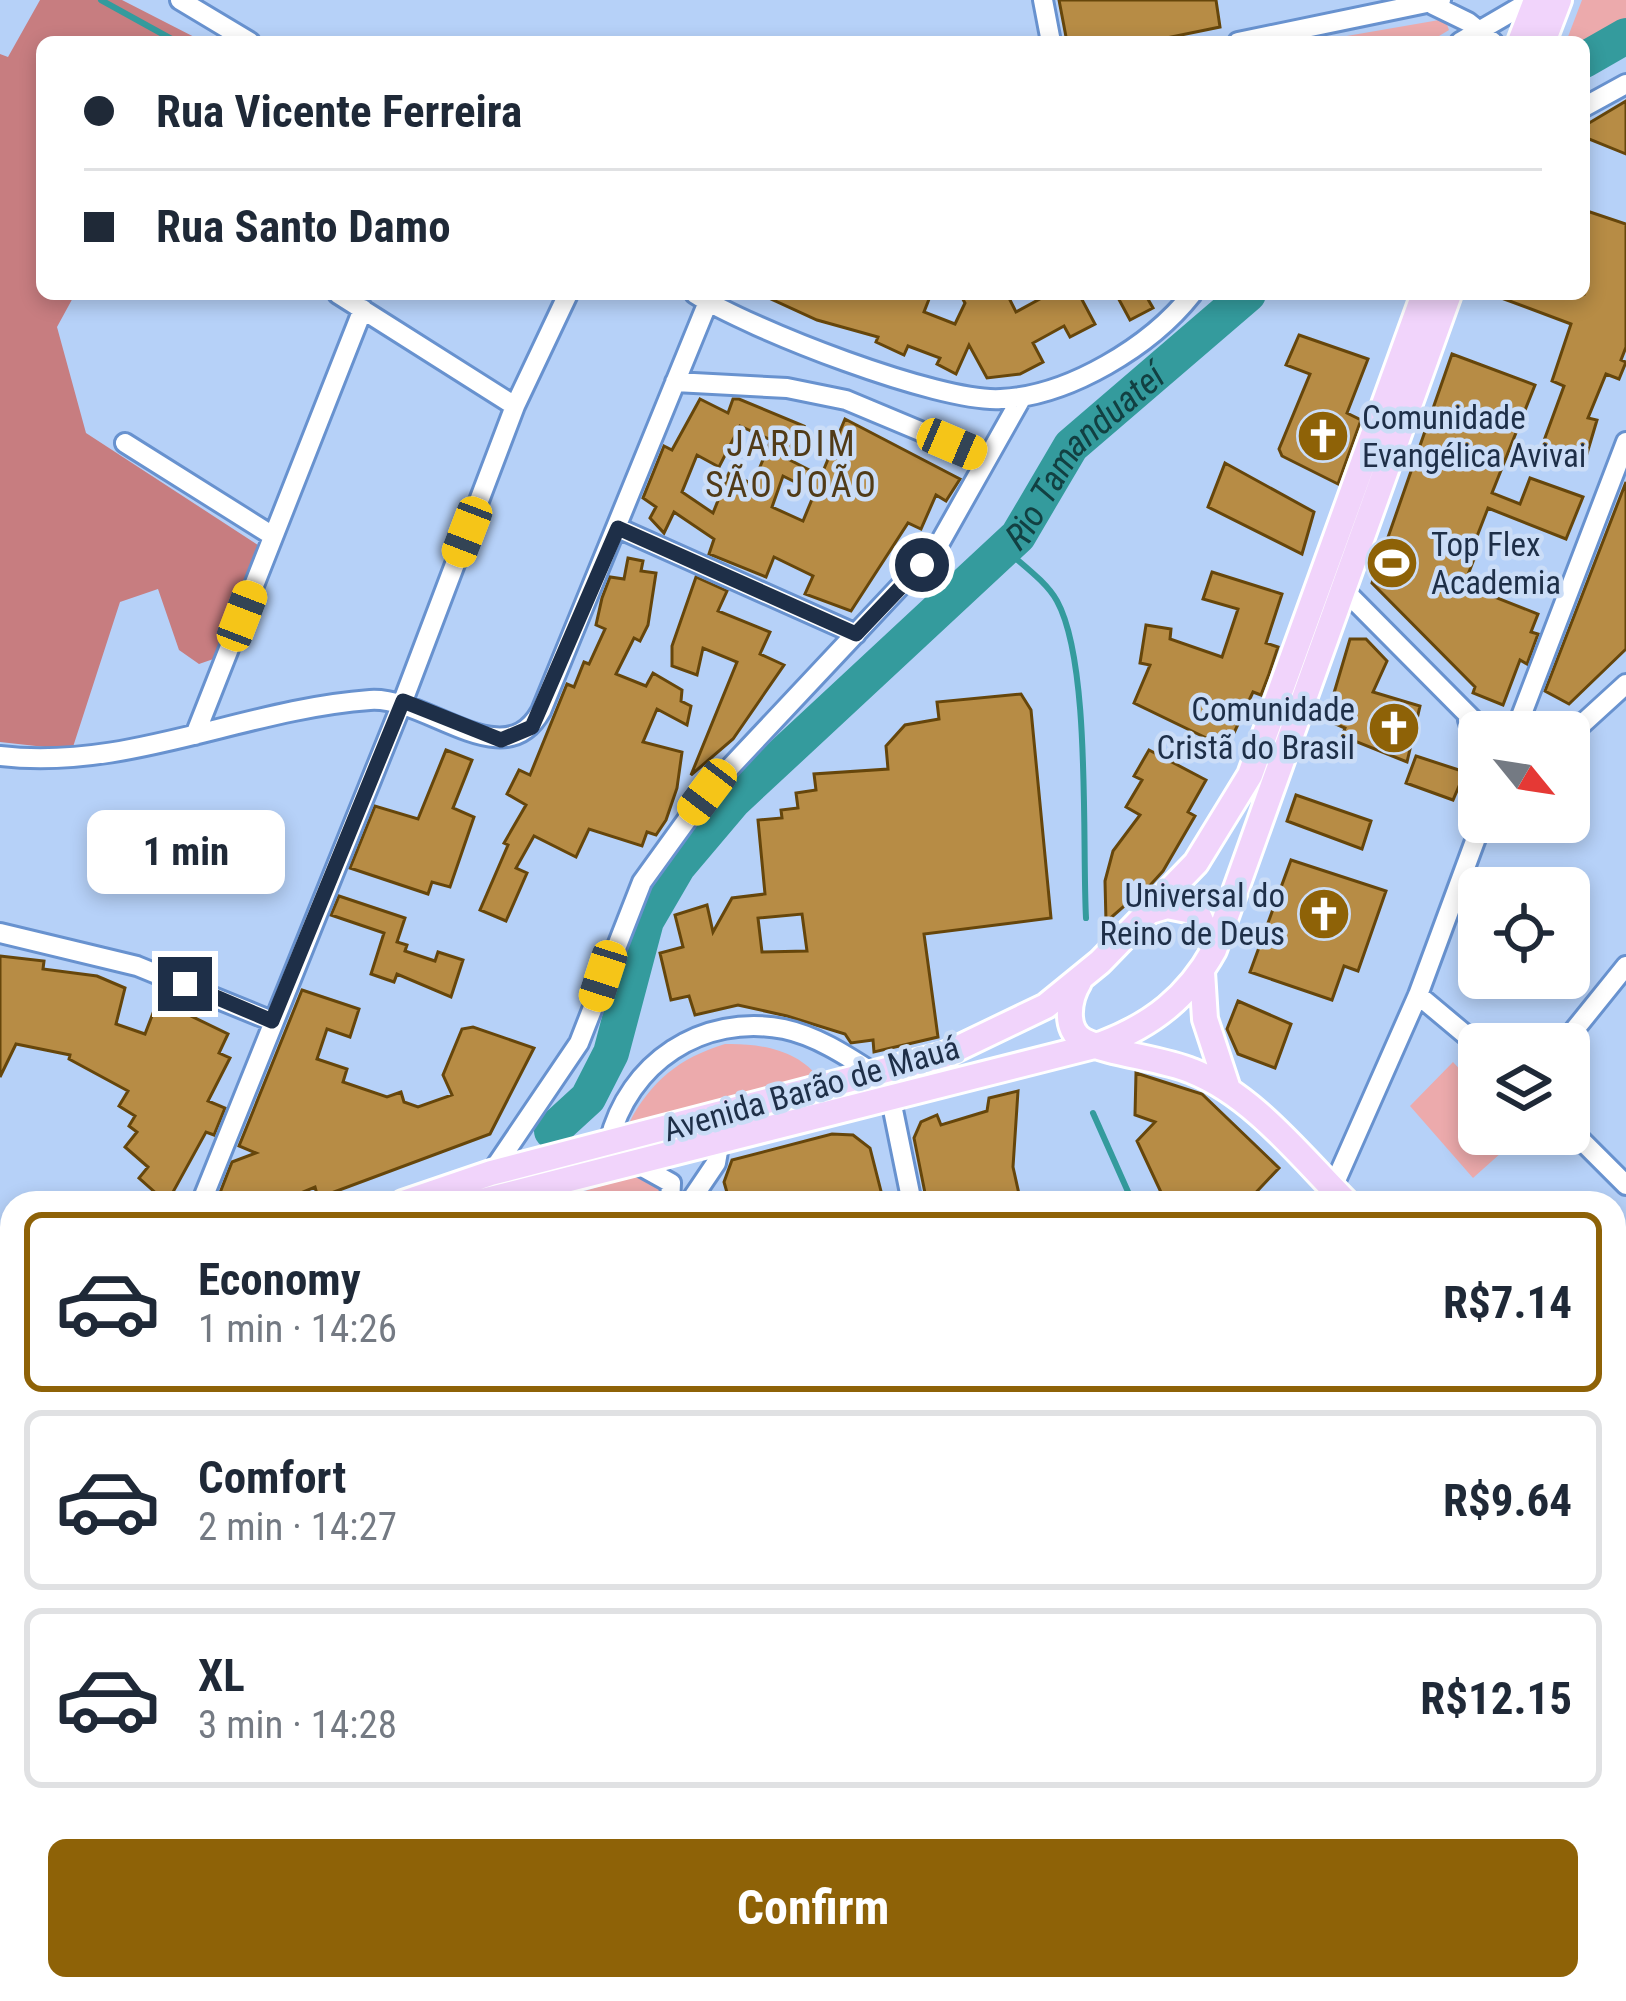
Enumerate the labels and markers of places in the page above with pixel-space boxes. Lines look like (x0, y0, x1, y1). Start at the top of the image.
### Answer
place label: Comunidade Evangélica Avivai (1362, 398, 1586, 475)
church icon: Comunidade Evangélica Avivai (1295, 408, 1351, 464)
place label: Top Flex Academia (1431, 525, 1561, 602)
sports icon: Top Flex Academia (1364, 535, 1420, 591)
place label: Comunidade Cristã do Brasil (1157, 690, 1355, 767)
church icon: Comunidade Cristã do Brasil (1366, 700, 1422, 756)
place label: Universal do Reino de Deus (1100, 876, 1285, 953)
church icon: Universal do Reino de Deus (1296, 886, 1352, 942)

